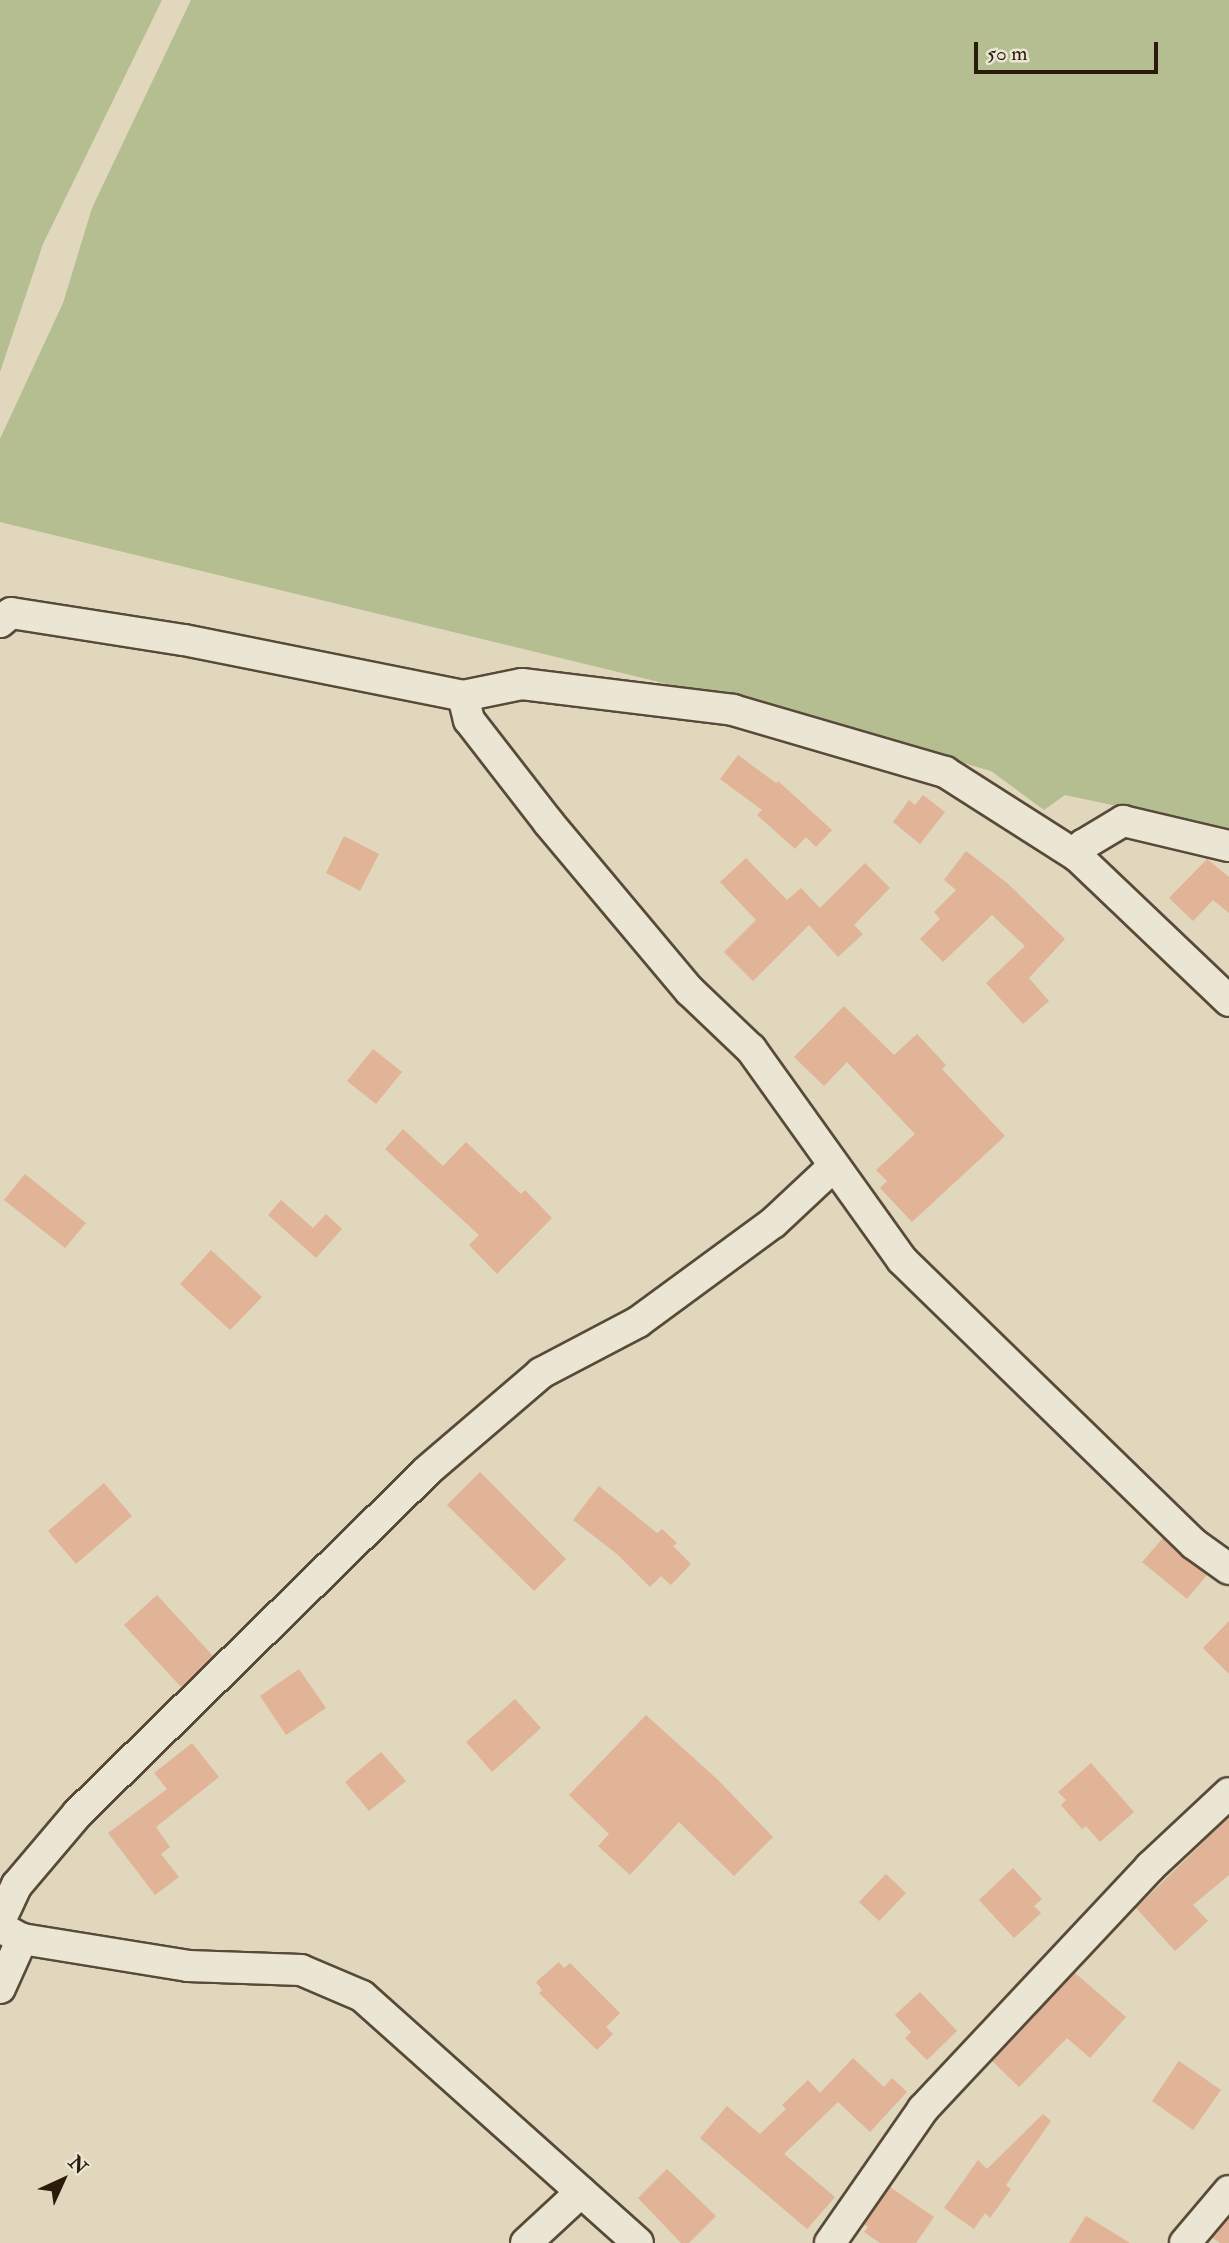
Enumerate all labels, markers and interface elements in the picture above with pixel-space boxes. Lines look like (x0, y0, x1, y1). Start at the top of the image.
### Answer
scale bar (977, 28, 1161, 72)
text: 50 m (987, 40, 1028, 67)
north arrow (28, 2145, 98, 2215)
text: N (63, 2151, 92, 2180)

